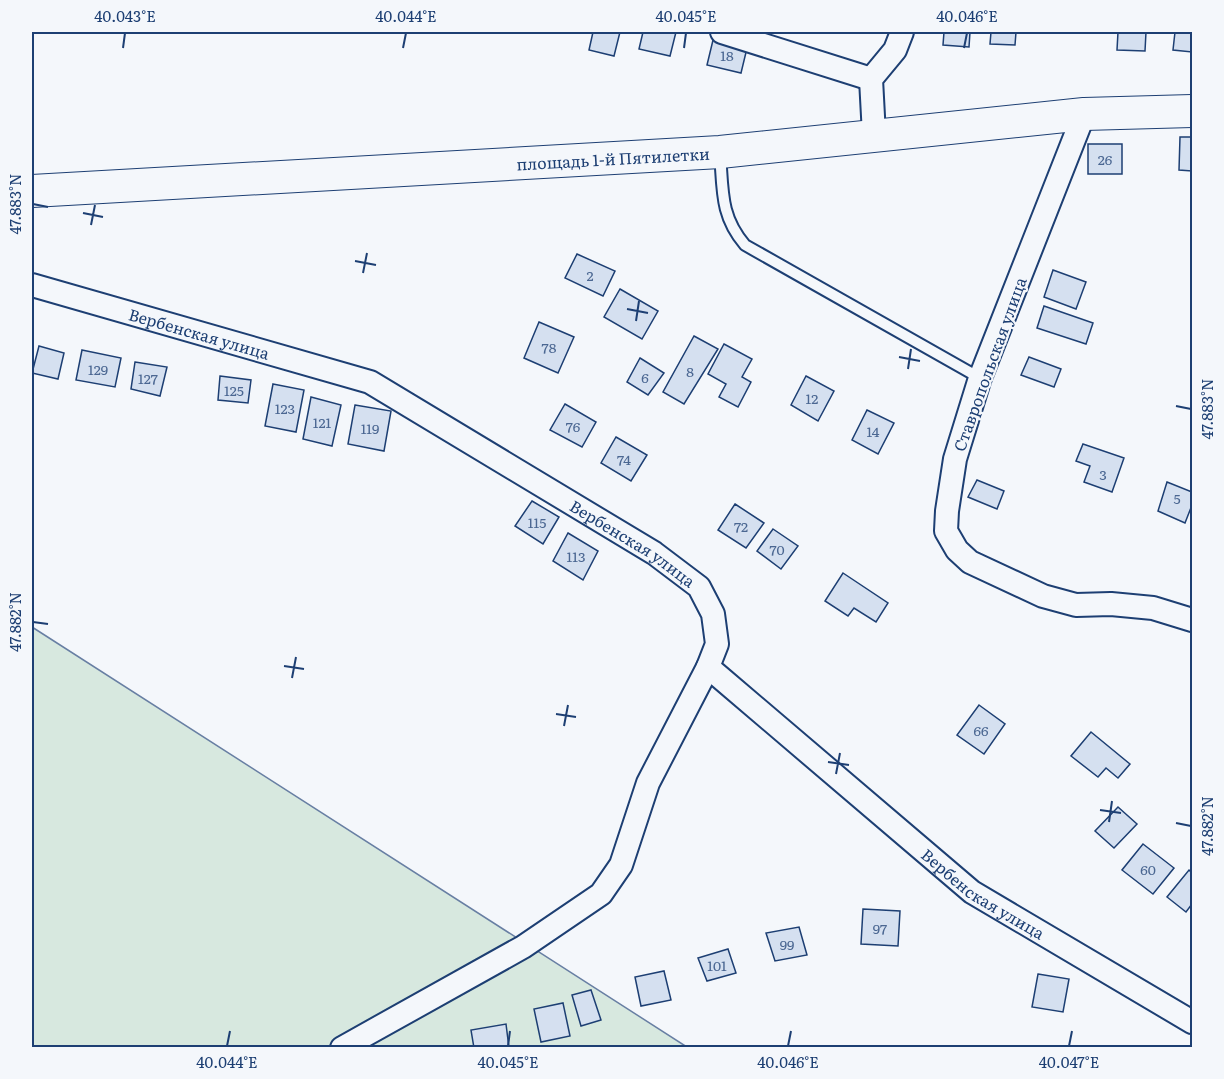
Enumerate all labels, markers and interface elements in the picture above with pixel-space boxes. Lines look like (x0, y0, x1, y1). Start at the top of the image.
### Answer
text: 40.043°E (94, 4, 156, 27)
text: 40.044°E (375, 4, 437, 27)
text: 40.045°E (656, 4, 716, 27)
text: 40.046°E (936, 4, 998, 27)
house number: 18 (720, 45, 734, 65)
street label: площадь 1-й Пятилетки (516, 141, 711, 176)
house number: 26 (1098, 149, 1113, 169)
text: 47.883°N (3, 174, 26, 234)
house number: 2 (586, 265, 594, 285)
street label: Ставропольская улица (946, 273, 1032, 454)
street label: Вербенская улица (126, 301, 273, 365)
house number: 78 (542, 337, 557, 357)
house number: 129 (88, 359, 108, 379)
house number: 8 (686, 361, 694, 381)
house number: 6 (641, 367, 649, 387)
house number: 127 (138, 368, 158, 388)
text: 47.883°N (1195, 379, 1218, 439)
house number: 125 (224, 380, 244, 400)
house number: 12 (806, 388, 818, 408)
house number: 123 (275, 398, 295, 418)
house number: 121 (313, 412, 332, 432)
house number: 76 (566, 416, 581, 436)
house number: 119 (361, 418, 379, 438)
house number: 14 (867, 421, 880, 441)
house number: 74 (617, 449, 631, 469)
house number: 3 (1099, 464, 1107, 484)
house number: 5 (1173, 488, 1181, 508)
street label: Вербенская улица (566, 493, 701, 593)
house number: 115 (528, 512, 546, 532)
house number: 72 (734, 516, 748, 536)
house number: 70 (769, 539, 785, 559)
house number: 113 (567, 546, 585, 566)
text: 47.882°N (3, 592, 26, 652)
house number: 66 (973, 720, 989, 740)
text: 47.882°N (1195, 796, 1218, 856)
street label: Вербенская улица (917, 842, 1050, 945)
house number: 60 (1140, 859, 1156, 879)
house number: 97 (873, 918, 887, 938)
house number: 99 (780, 934, 794, 954)
house number: 101 (707, 955, 727, 975)
text: 40.044°E (196, 1050, 258, 1073)
text: 40.045°E (478, 1050, 538, 1073)
text: 40.046°E (757, 1050, 819, 1073)
text: 40.047°E (1039, 1050, 1099, 1073)

